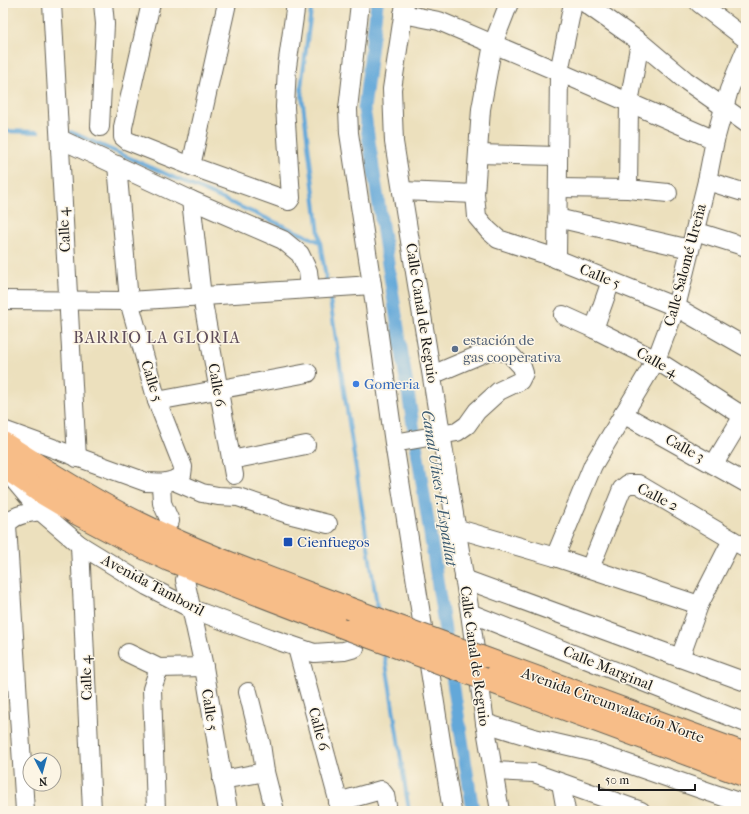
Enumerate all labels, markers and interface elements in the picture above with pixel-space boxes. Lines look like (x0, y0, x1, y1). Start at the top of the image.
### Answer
street label: Calle Salomé Ureña (660, 201, 710, 328)
street label: Calle 4 (54, 206, 74, 253)
street label: Calle Canal de Reguio (402, 242, 442, 385)
street label: Calle 5 (577, 260, 623, 292)
district label: BARRIO LA GLORIA (73, 328, 241, 347)
place label: estación de gas cooperativa (463, 331, 562, 366)
street label: Calle 4 (633, 343, 682, 382)
marker: estación de gas cooperativa (450, 344, 460, 354)
street label: Calle 5 (137, 358, 167, 404)
street label: Calle 6 (204, 362, 230, 409)
place label: Gomeria (364, 375, 421, 393)
marker: Gomeria (351, 379, 361, 389)
water label: Canal Ulises F. Espaillat (418, 409, 461, 569)
street label: Calle 3 (662, 430, 708, 466)
street label: Calle 2 (634, 479, 682, 515)
place label: Cienfuegos (297, 533, 370, 551)
marker: Cienfuegos (282, 536, 294, 548)
street label: Avenida Tamboril (98, 550, 208, 620)
street label: Calle Canal de Reguio (456, 585, 494, 728)
street label: Calle Marginal (561, 642, 655, 694)
street label: Calle 4 (76, 654, 96, 701)
street label: Avenida Circunvalación Norte (518, 663, 707, 747)
street label: Calle 5 (198, 688, 222, 732)
street label: Calle 6 (305, 705, 334, 753)
north arrow (22, 752, 62, 792)
scale bar (599, 766, 695, 792)
text: 50 m (605, 773, 629, 787)
text: N (38, 775, 48, 788)

